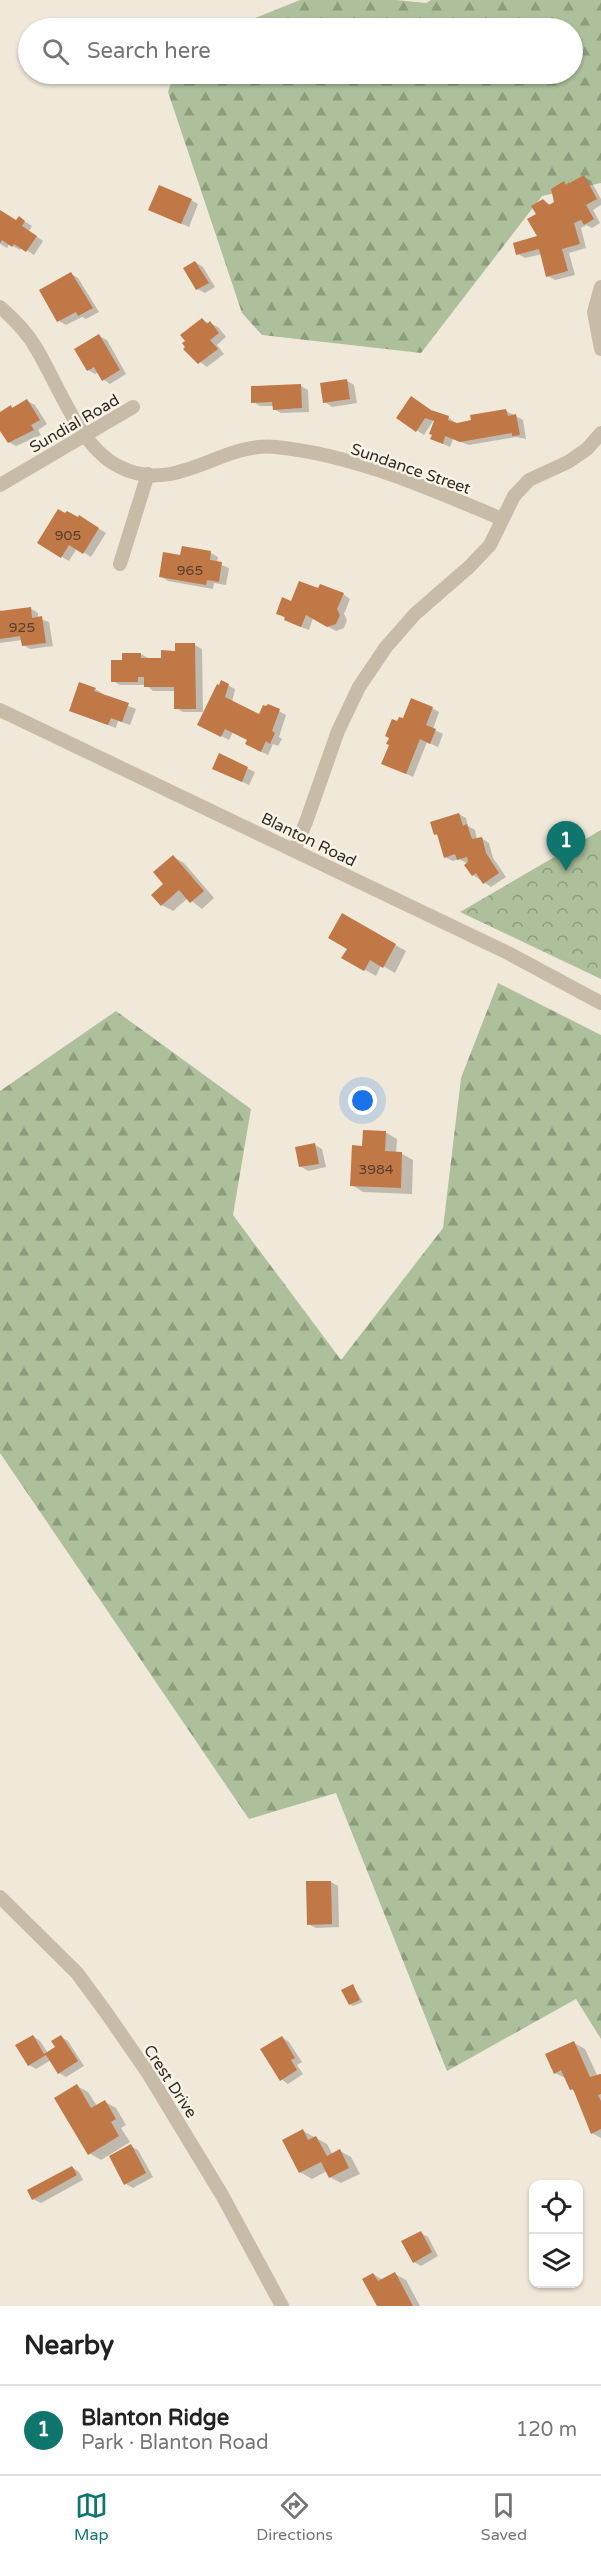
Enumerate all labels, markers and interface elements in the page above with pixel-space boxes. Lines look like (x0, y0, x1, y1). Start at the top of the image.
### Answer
search box (18, 18, 583, 84)
icon: search (39, 35, 72, 68)
text: Search here (87, 38, 211, 64)
street label: Sundial Road (26, 390, 123, 458)
street label: Sundance Street (348, 439, 473, 499)
house number: 905 (55, 527, 81, 544)
house number: 965 (177, 562, 203, 579)
house number: 925 (9, 619, 35, 636)
street label: Blanton Road (258, 808, 359, 872)
pin: 1 (546, 822, 586, 871)
your location (348, 1086, 377, 1115)
house number: 3984 (358, 1161, 394, 1178)
street label: Crest Drive (139, 2041, 201, 2122)
map controls (529, 2180, 583, 2288)
button: locate (529, 2180, 583, 2234)
button: layers (529, 2234, 583, 2288)
text: Nearby (24, 2330, 114, 2361)
text: Blanton Ridge (81, 2405, 229, 2431)
text: 1 (37, 2418, 50, 2442)
text: 120 m (516, 2418, 577, 2442)
text: Park · Blanton Road (81, 2431, 269, 2455)
tab: Map (74, 2489, 108, 2545)
tab: Directions (256, 2489, 333, 2545)
tab: Saved (481, 2489, 527, 2545)

